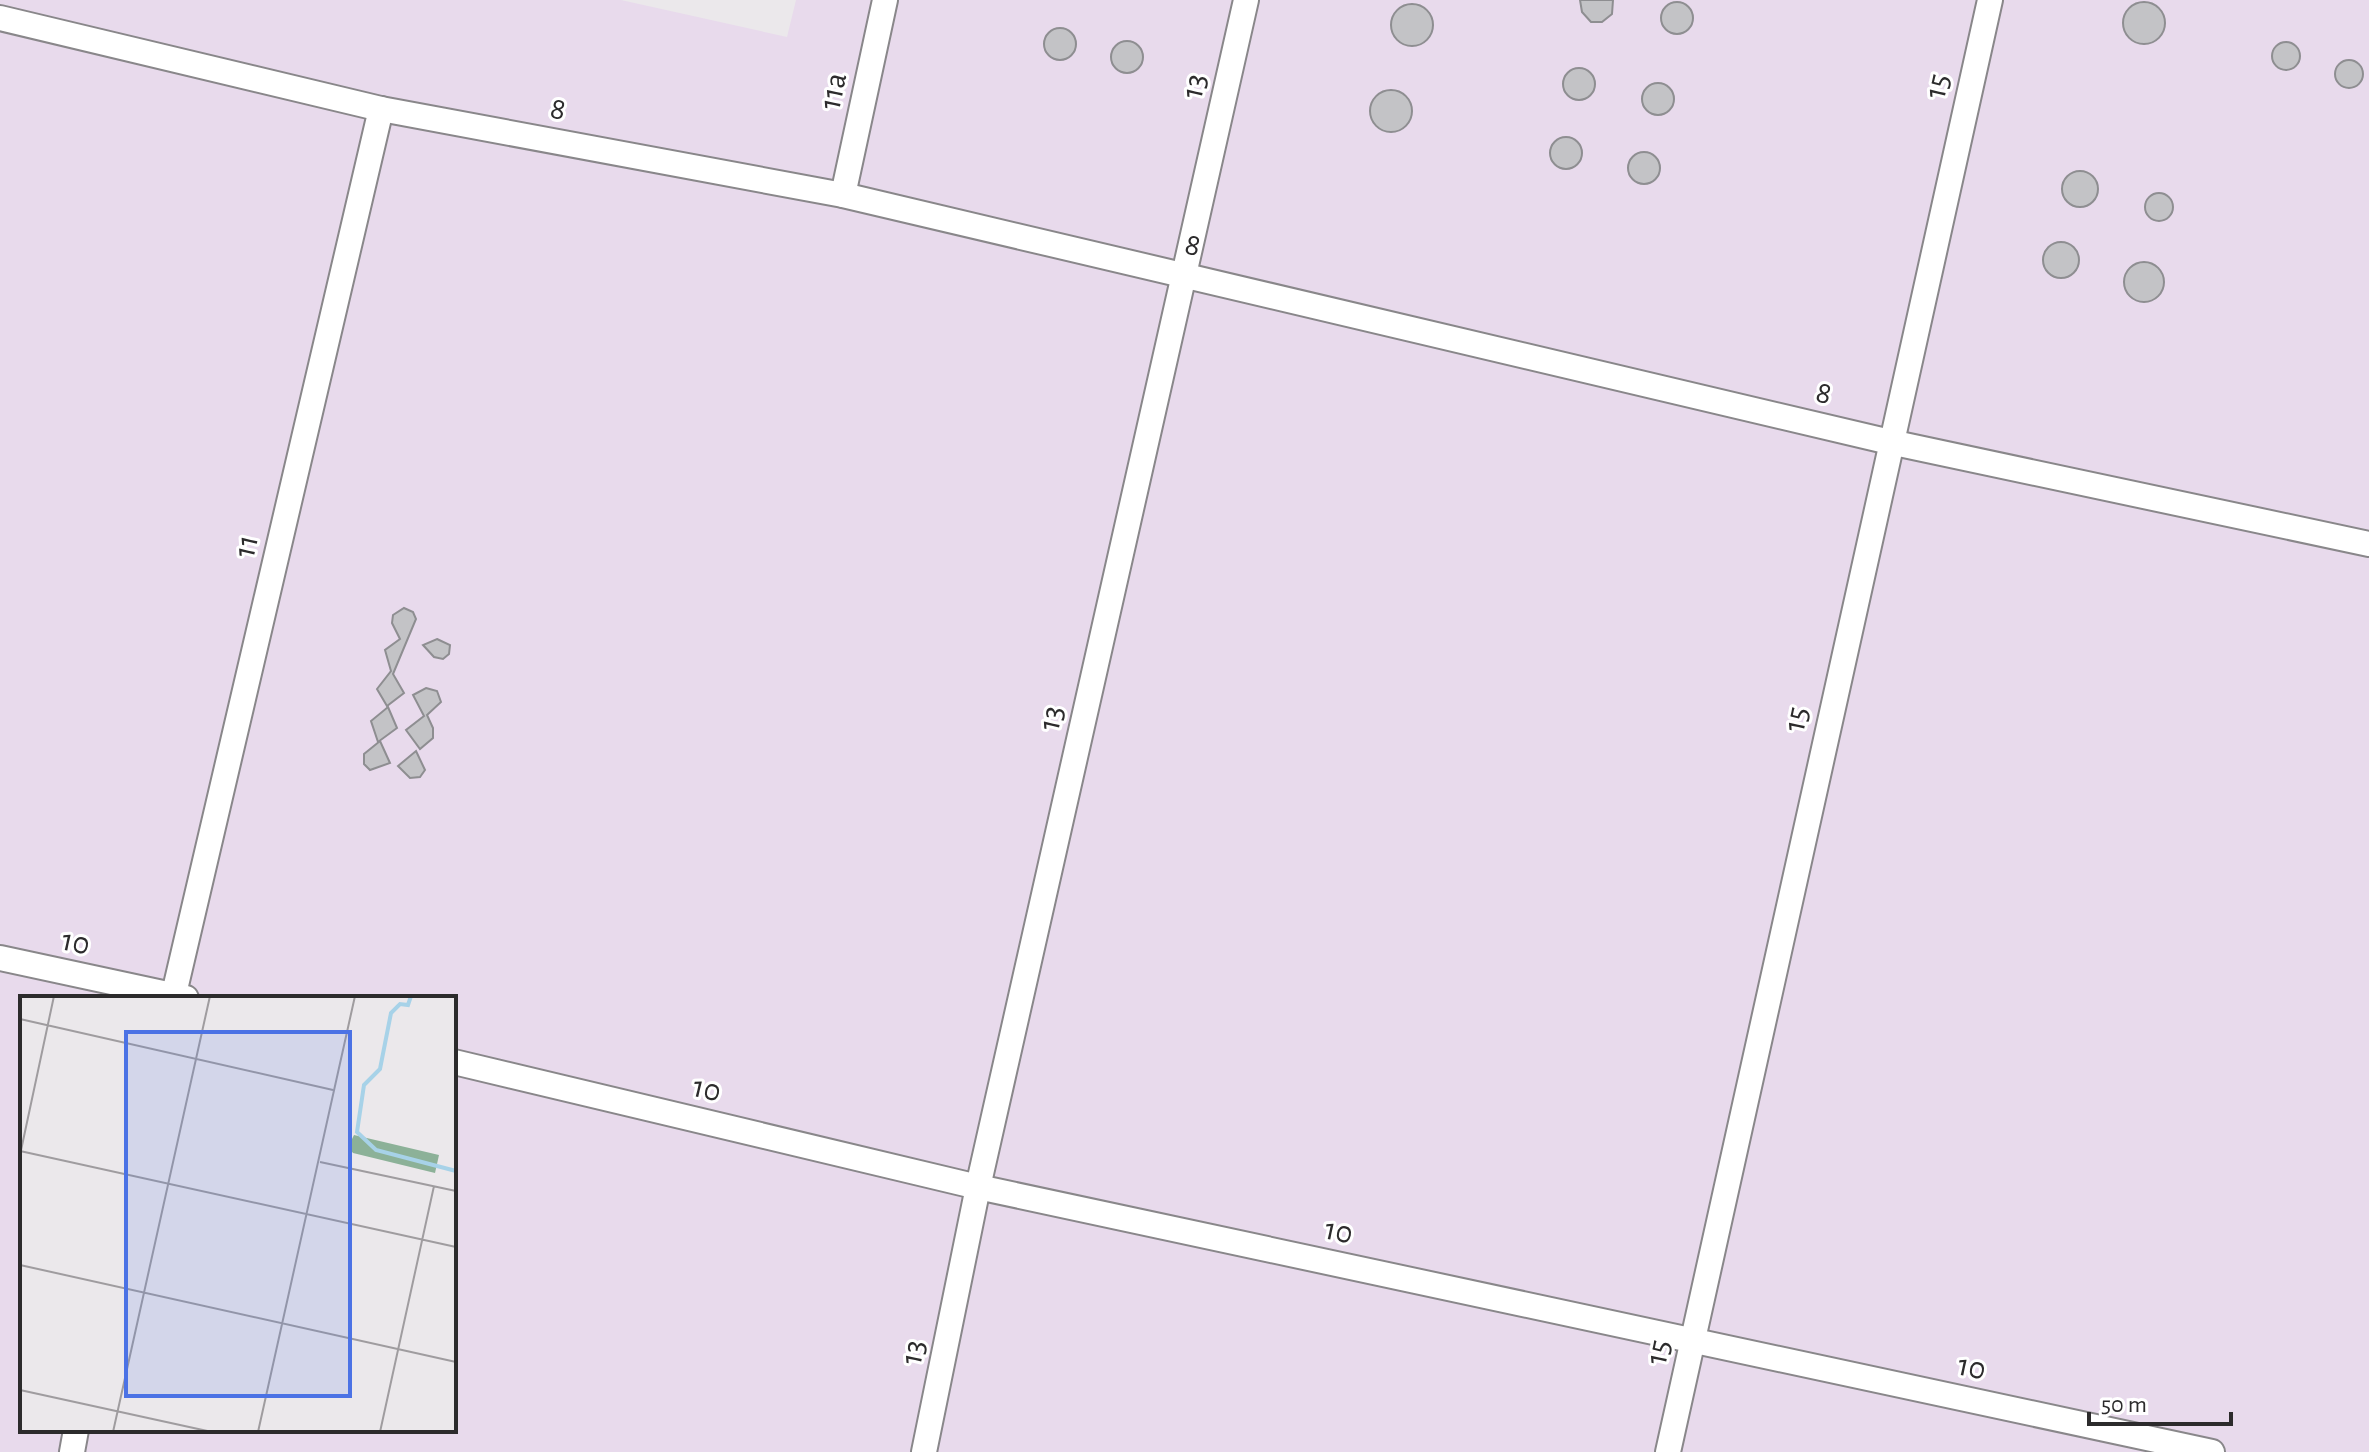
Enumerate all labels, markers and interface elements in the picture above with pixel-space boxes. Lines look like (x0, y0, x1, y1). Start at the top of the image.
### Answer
street label: 11a (814, 70, 852, 112)
street label: 13 (1176, 71, 1212, 101)
street label: 15 (1919, 71, 1955, 101)
street label: 8 (548, 92, 568, 126)
street label: 8 (1182, 228, 1204, 262)
street label: 8 (1813, 376, 1835, 410)
street label: 11 (228, 532, 264, 560)
street label: 13 (1033, 703, 1069, 733)
street label: 15 (1778, 704, 1814, 734)
street label: 10 (59, 923, 93, 961)
inset map (20, 996, 456, 1432)
street label: 10 (690, 1070, 724, 1108)
street label: 10 (1322, 1212, 1356, 1250)
street label: 13 (895, 1337, 931, 1367)
street label: 15 (1640, 1337, 1676, 1367)
street label: 10 (1955, 1348, 1989, 1386)
scale bar (2089, 1376, 2231, 1426)
text: 50 m (2101, 1393, 2147, 1417)

